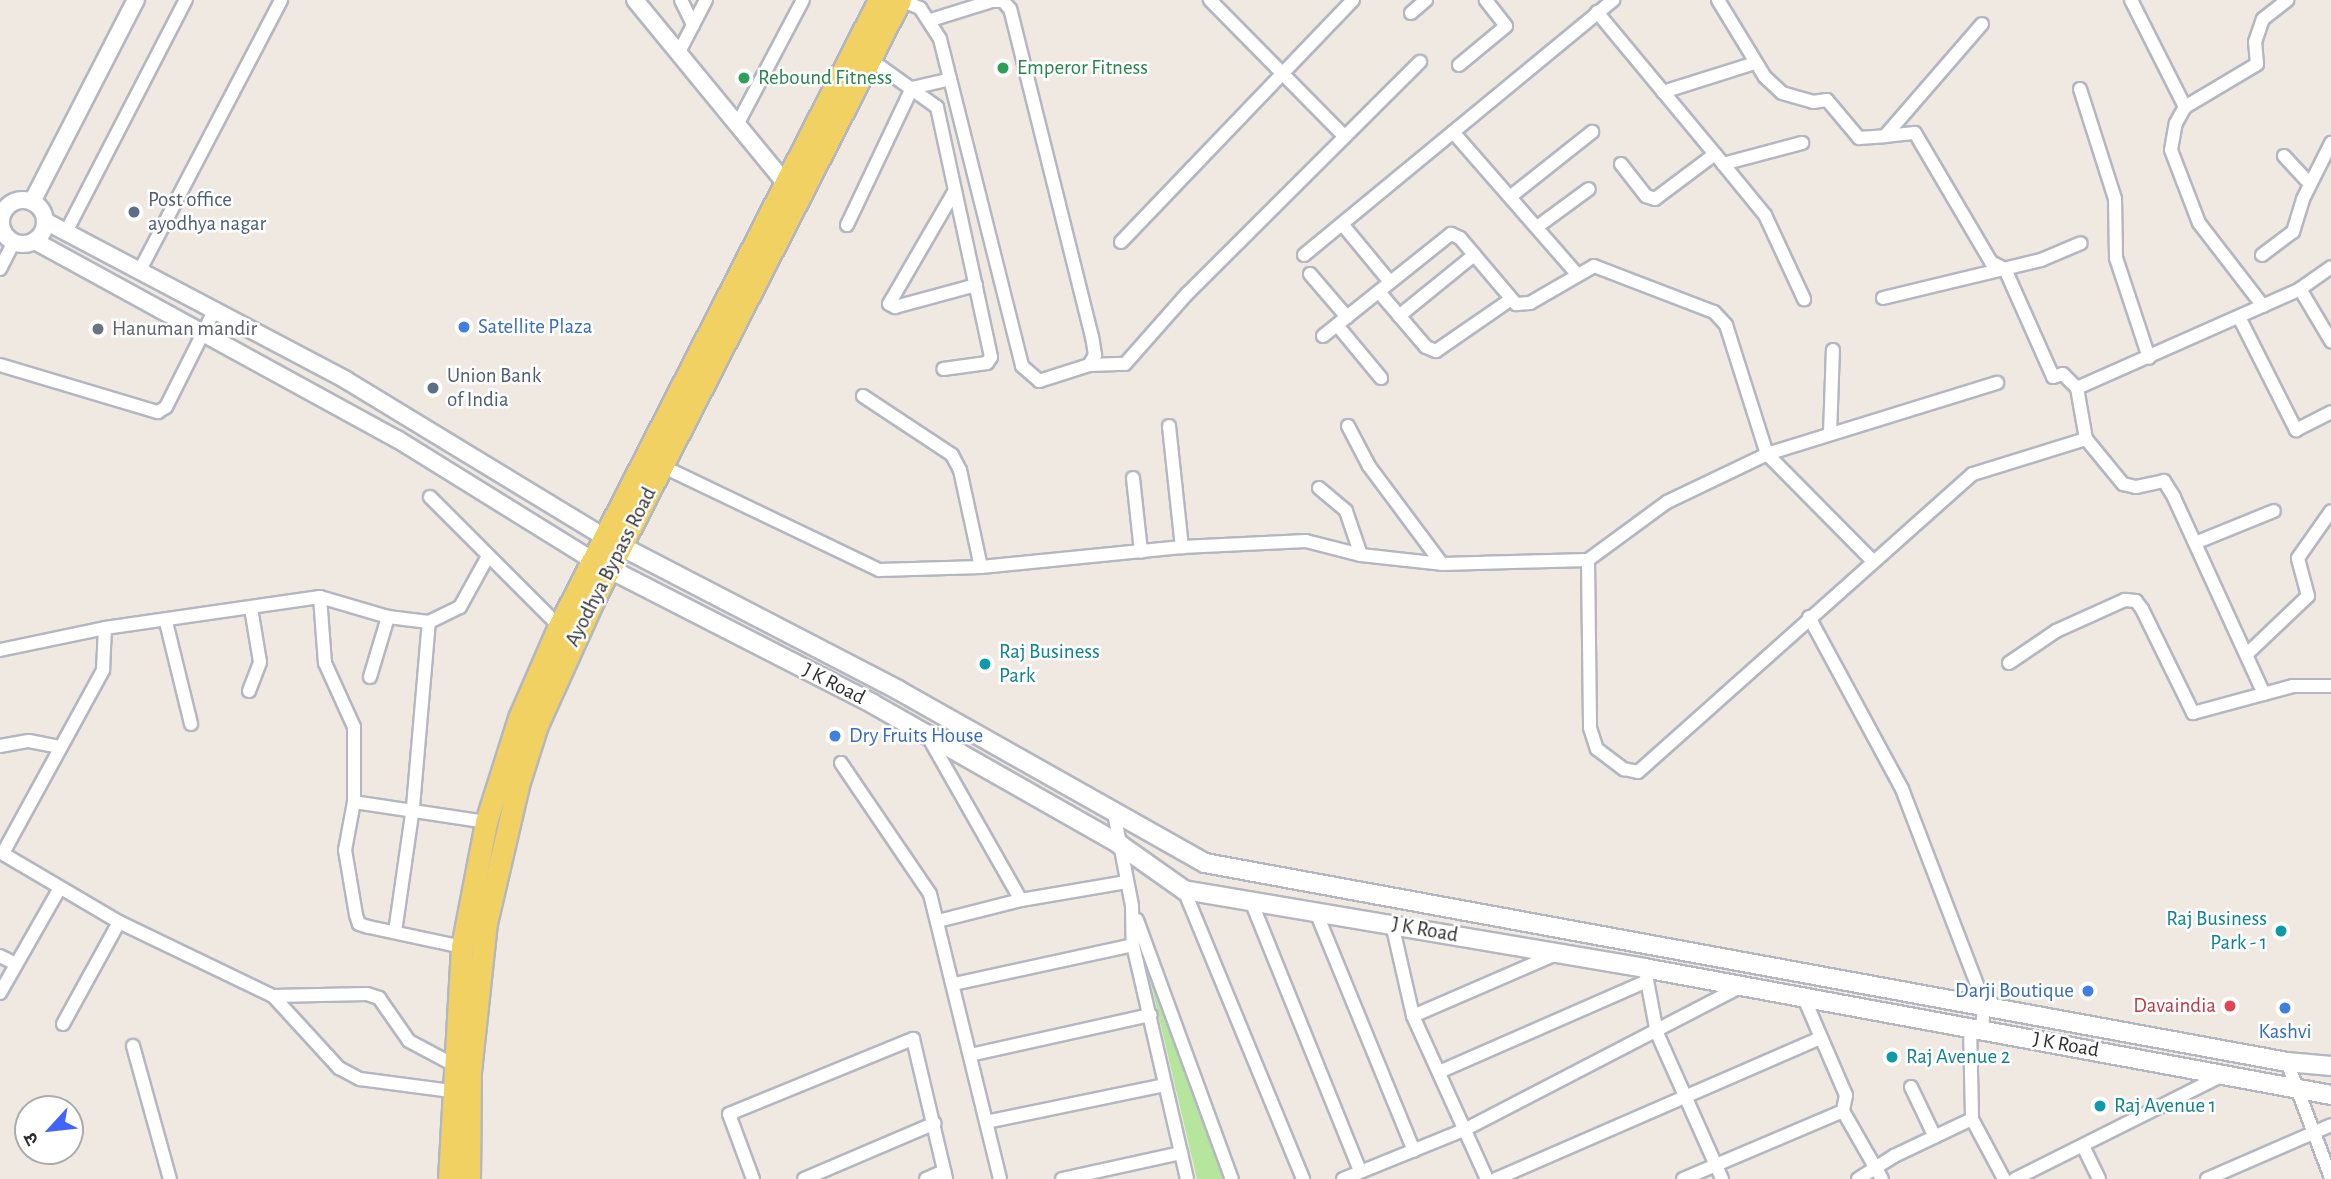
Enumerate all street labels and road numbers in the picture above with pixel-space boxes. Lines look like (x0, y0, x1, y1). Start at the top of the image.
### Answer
street label: Ayodhya Bypass Road (560, 483, 662, 651)
street label: J K Road (799, 658, 869, 710)
street label: J K Road (1390, 912, 1460, 948)
street label: J K Road (2031, 1027, 2101, 1063)

